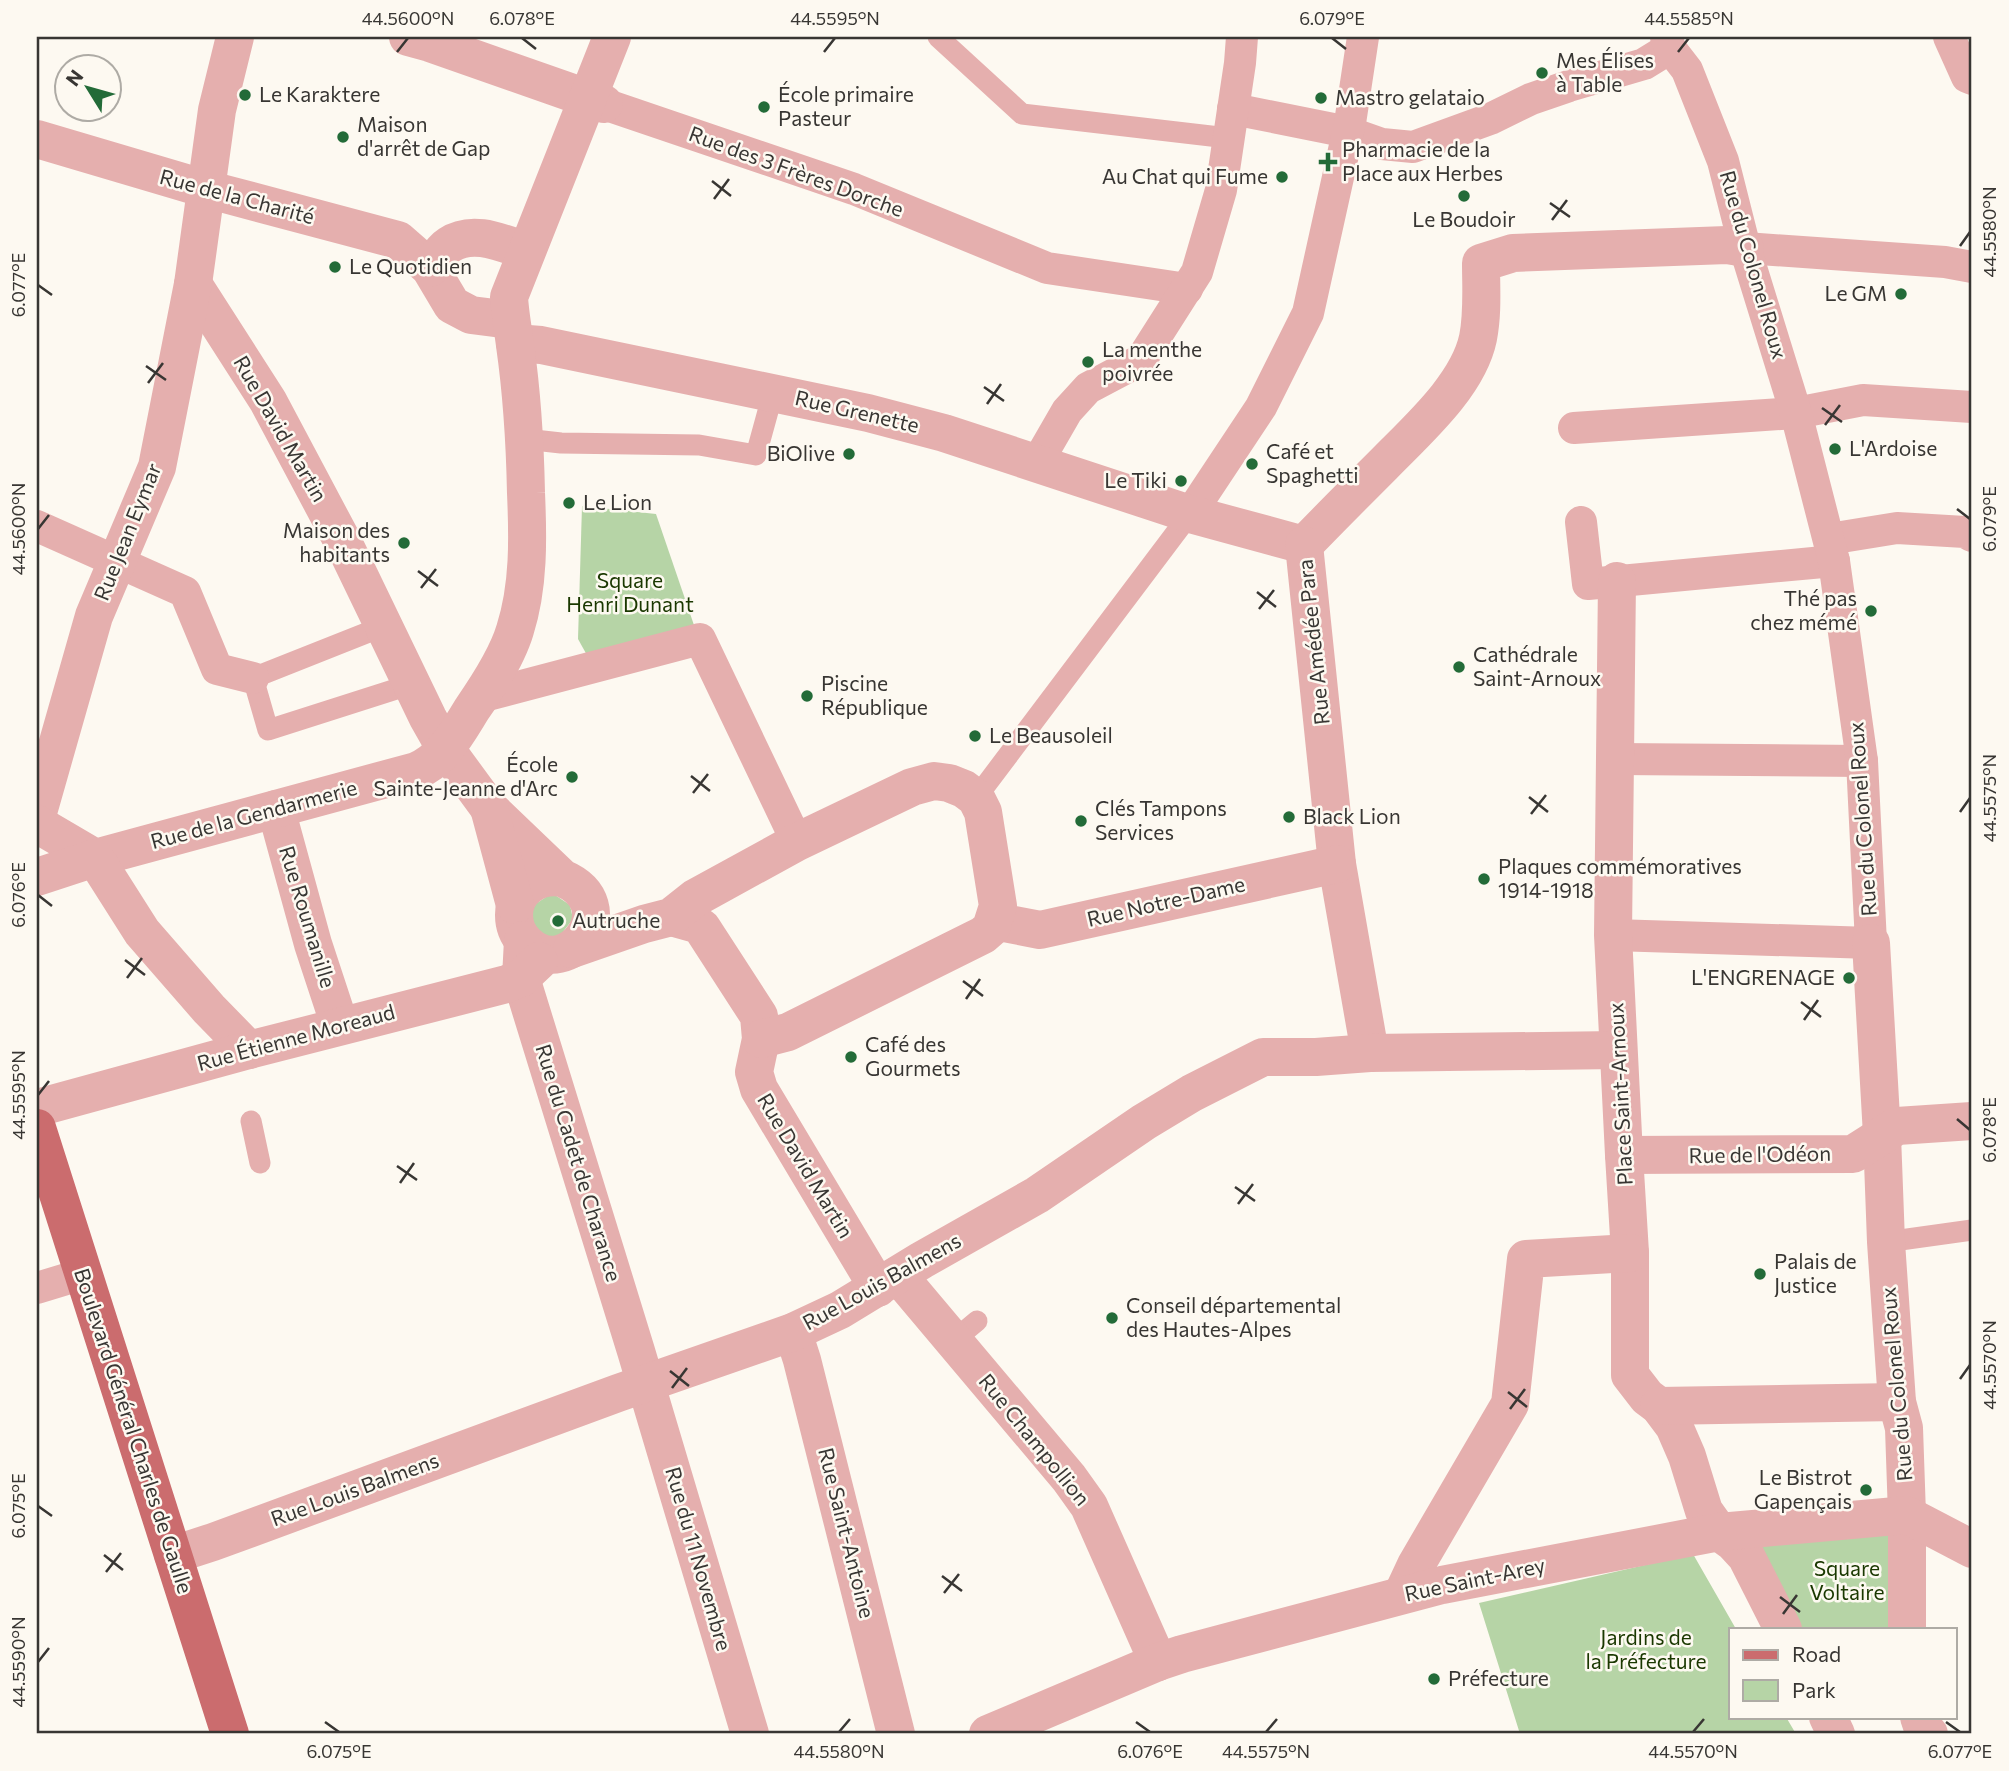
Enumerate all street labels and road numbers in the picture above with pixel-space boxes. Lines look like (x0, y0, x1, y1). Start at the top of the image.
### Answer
street label: Rue des 3 Frères Dorche (686, 120, 907, 221)
street label: Rue de la Charité (157, 163, 317, 228)
street label: Rue du Colonel Roux (1716, 168, 1793, 362)
street label: Rue David Martin (229, 351, 333, 506)
street label: Rue Grenette (793, 384, 922, 437)
street label: Rue Jean Eymar (88, 459, 165, 604)
street label: Rue Amédée Para (1291, 558, 1334, 726)
street label: Rue du Colonel Roux (1842, 721, 1881, 917)
street label: Rue de la Gendarmerie (148, 774, 360, 853)
street label: Rue Roumanille (275, 843, 342, 990)
street label: Rue Notre-Dame (1084, 870, 1247, 931)
street label: Rue Étienne Moreaud (194, 998, 397, 1075)
street label: Place Saint-Arnoux (1602, 1002, 1637, 1186)
street label: Rue du Cadet de Charance (531, 1041, 627, 1284)
street label: Rue David Martin (753, 1088, 859, 1242)
street label: Rue de l'Odéon (1689, 1140, 1831, 1167)
street label: Rue Louis Balmens (798, 1227, 965, 1335)
street label: Boulevard Général Charles de Gaulle (70, 1265, 199, 1596)
street label: Rue du Colonel Roux (1875, 1286, 1916, 1482)
street label: Rue Champollion (974, 1368, 1096, 1510)
street label: Rue Saint-Antoine (814, 1445, 881, 1620)
street label: Rue Louis Balmens (267, 1447, 442, 1531)
street label: Rue du 11 Novembre (661, 1464, 738, 1653)
street label: Rue Saint-Arey (1402, 1551, 1547, 1606)

